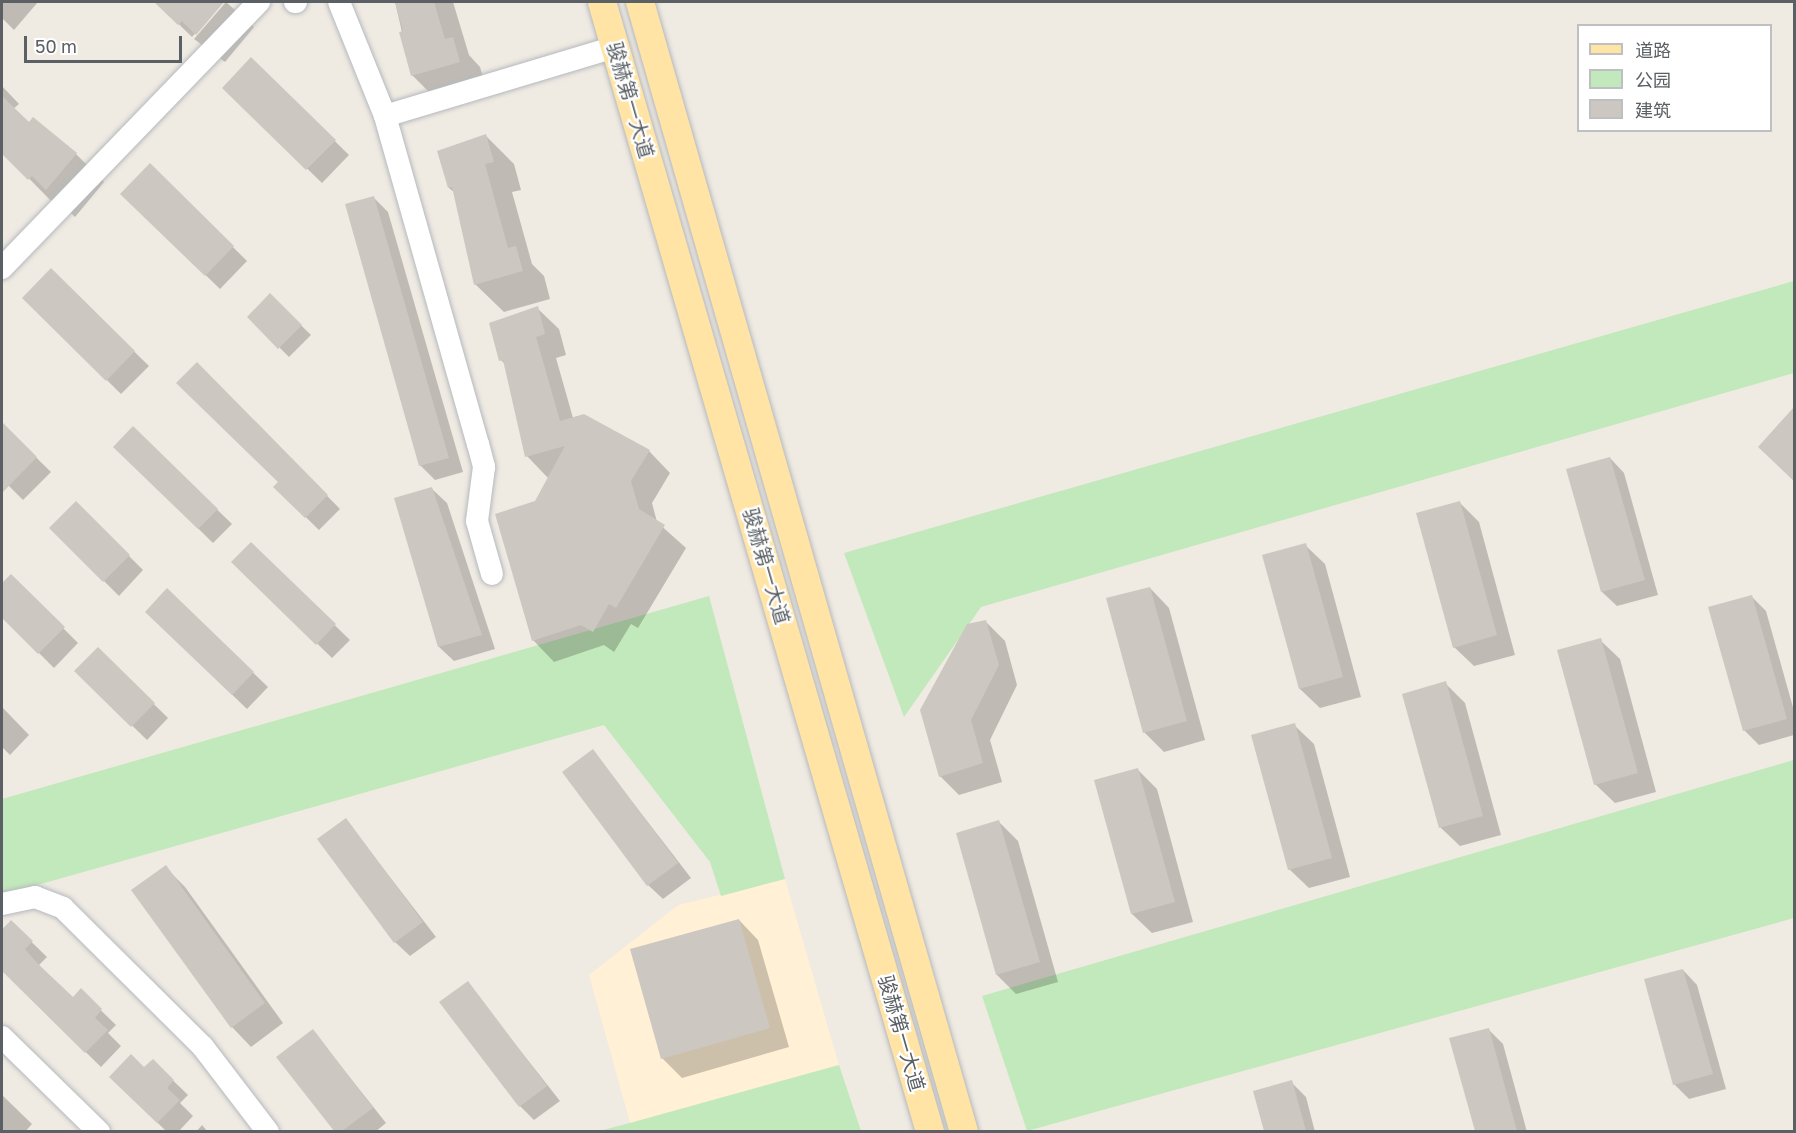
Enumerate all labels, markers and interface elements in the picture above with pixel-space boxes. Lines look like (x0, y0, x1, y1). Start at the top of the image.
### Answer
scale bar (27, 24, 184, 62)
legend (1577, 24, 1772, 132)
text: 50 m (35, 35, 77, 57)
street label: 骏赫第一大道 (603, 39, 659, 161)
text: 道路 (1635, 39, 1671, 61)
text: 公园 (1635, 69, 1671, 91)
text: 建筑 (1635, 99, 1671, 121)
street label: 骏赫第一大道 (739, 505, 795, 627)
street label: 骏赫第一大道 (874, 972, 930, 1094)

